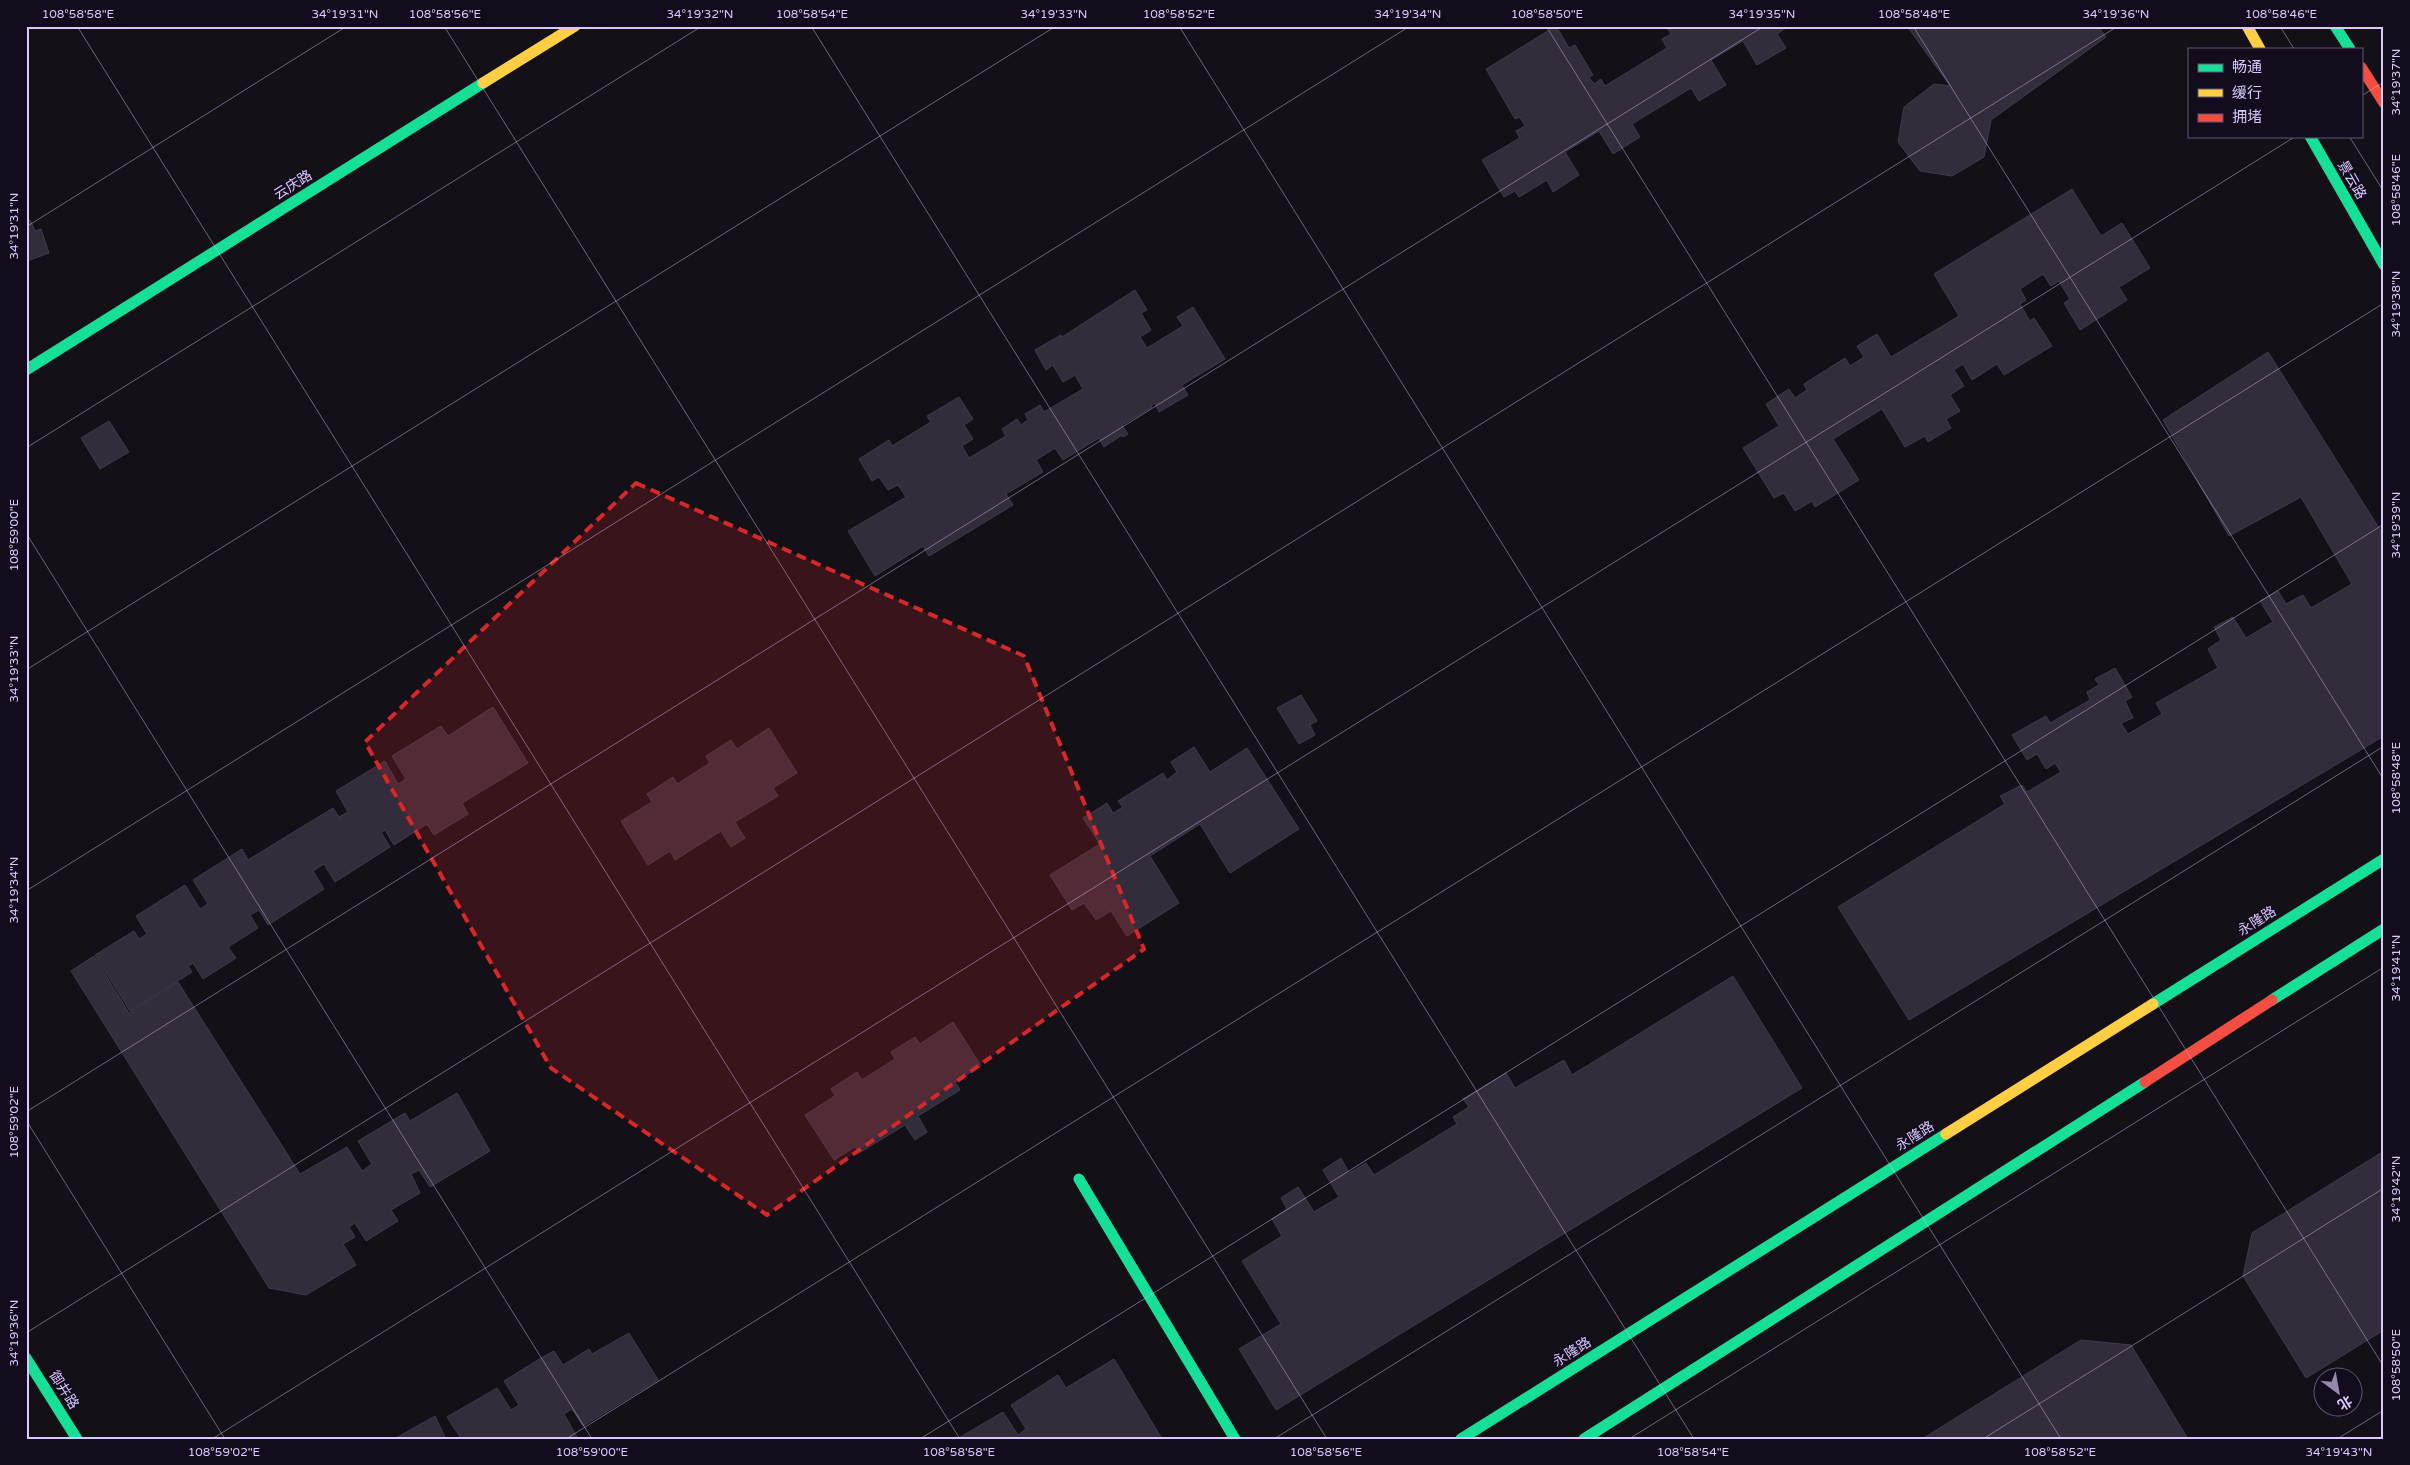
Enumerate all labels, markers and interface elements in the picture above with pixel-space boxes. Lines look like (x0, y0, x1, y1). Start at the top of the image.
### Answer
text: 108°58'58"E (42, 7, 115, 21)
text: 34°19'31"N (312, 7, 379, 21)
text: 108°58'56"E (409, 7, 482, 21)
text: 34°19'32"N (667, 7, 734, 21)
text: 108°58'54"E (776, 7, 849, 21)
text: 34°19'33"N (1021, 7, 1088, 21)
text: 108°58'52"E (1143, 7, 1216, 21)
text: 34°19'34"N (1375, 7, 1442, 21)
text: 108°58'50"E (1511, 7, 1584, 21)
text: 34°19'35"N (1729, 7, 1796, 21)
text: 108°58'48"E (1878, 7, 1951, 21)
text: 34°19'36"N (2083, 7, 2150, 21)
text: 108°58'46"E (2245, 7, 2318, 21)
legend (2188, 48, 2362, 138)
text: 34°19'37"N (2389, 49, 2403, 116)
text: 畅通 (2232, 58, 2262, 76)
text: 缓行 (2232, 84, 2262, 102)
text: 拥堵 (2232, 108, 2262, 126)
text: 108°58'46"E (2389, 153, 2403, 226)
street label: 景云路 (2334, 158, 2370, 202)
street label: 云庆路 (271, 167, 315, 203)
text: 34°19'31"N (7, 193, 21, 260)
text: 34°19'38"N (2389, 271, 2403, 338)
text: 34°19'39"N (2389, 492, 2403, 559)
text: 108°59'00"E (7, 498, 21, 571)
text: 34°19'33"N (7, 636, 21, 703)
text: 108°58'48"E (2389, 741, 2403, 814)
text: 34°19'34"N (7, 857, 21, 924)
street label: 永隆路 (2235, 903, 2279, 939)
text: 34°19'41"N (2389, 935, 2403, 1002)
text: 108°59'02"E (7, 1085, 21, 1158)
street label: 永隆路 (1893, 1118, 1937, 1154)
text: 34°19'42"N (2389, 1156, 2403, 1223)
text: 34°19'36"N (7, 1300, 21, 1367)
text: 108°58'50"E (2389, 1328, 2403, 1401)
street label: 永隆路 (1550, 1334, 1594, 1370)
street label: 御井路 (46, 1368, 82, 1412)
north arrow (2312, 1368, 2362, 1418)
text: 北 (2334, 1392, 2355, 1414)
text: 108°59'02"E (188, 1445, 261, 1459)
text: 108°59'00"E (556, 1445, 629, 1459)
text: 108°58'58"E (923, 1445, 996, 1459)
text: 108°58'56"E (1290, 1445, 1363, 1459)
text: 108°58'54"E (1657, 1445, 1730, 1459)
text: 108°58'52"E (2024, 1445, 2097, 1459)
text: 34°19'43"N (2306, 1445, 2373, 1459)

